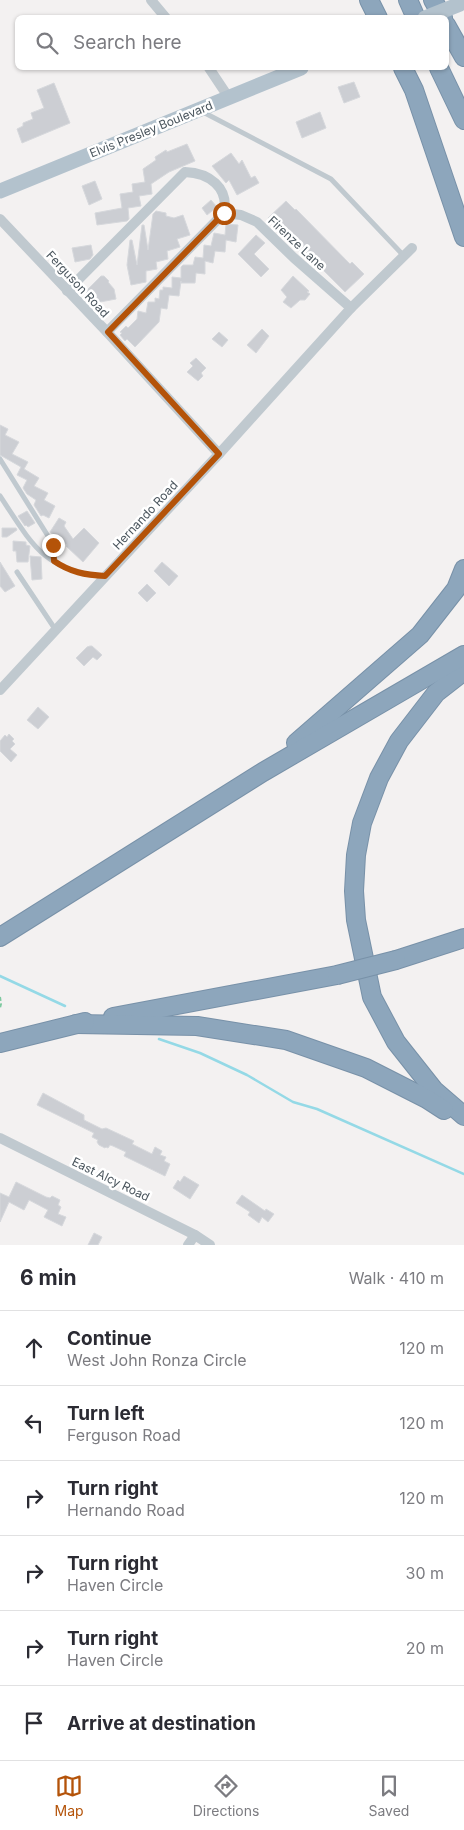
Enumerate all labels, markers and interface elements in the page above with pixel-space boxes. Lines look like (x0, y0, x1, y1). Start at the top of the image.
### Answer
search box (15, 15, 449, 70)
icon: search (33, 29, 61, 57)
text: Search here (73, 31, 182, 54)
street label: Elvis Presley Boulevard (87, 97, 215, 161)
route start (213, 202, 236, 225)
street label: Firenze Lane (265, 213, 329, 273)
street label: Ferguson Road (43, 248, 113, 320)
street label: Hernando Road (109, 478, 181, 552)
route end (42, 534, 65, 557)
street label: East Alcy Road (70, 1154, 152, 1204)
text: 6 min (20, 1265, 77, 1290)
text: Walk · 410 m (349, 1268, 444, 1288)
text: Continue (67, 1327, 152, 1350)
icon: ahead (20, 1334, 48, 1362)
text: 120 m (399, 1338, 444, 1358)
text: West John Ronza Circle (67, 1350, 247, 1370)
text: Turn left (67, 1402, 145, 1425)
icon: left (20, 1409, 48, 1437)
text: 120 m (399, 1413, 444, 1433)
text: Ferguson Road (67, 1425, 181, 1445)
text: Turn right (67, 1477, 158, 1500)
icon: right (20, 1484, 48, 1512)
text: 120 m (399, 1488, 444, 1508)
text: Hernando Road (67, 1500, 185, 1520)
text: Turn right (67, 1552, 158, 1575)
icon: right (20, 1559, 48, 1587)
text: 30 m (406, 1563, 444, 1583)
text: Haven Circle (67, 1575, 163, 1595)
text: Turn right (67, 1627, 158, 1650)
icon: right (20, 1634, 48, 1662)
text: 20 m (406, 1638, 444, 1658)
text: Haven Circle (67, 1650, 163, 1670)
icon: arrive (20, 1709, 48, 1737)
text: Arrive at destination (67, 1712, 256, 1735)
tab: Map (55, 1772, 84, 1819)
tab: Directions (193, 1772, 259, 1819)
tab: Saved (368, 1772, 409, 1819)

